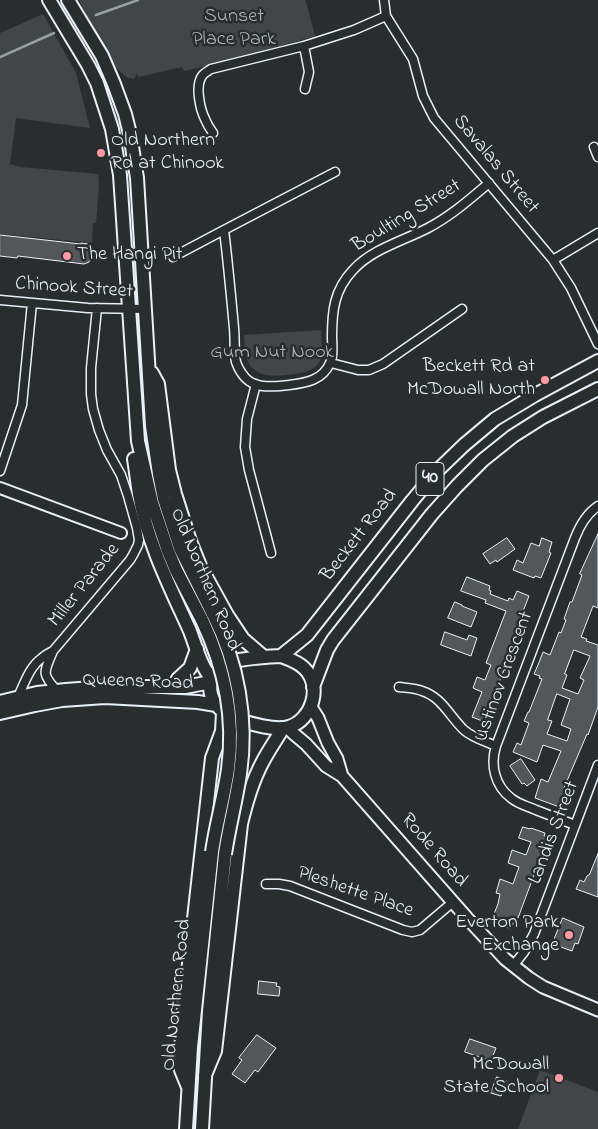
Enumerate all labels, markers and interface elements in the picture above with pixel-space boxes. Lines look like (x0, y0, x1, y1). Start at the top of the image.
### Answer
park label: Sunset Place Park (192, 6, 276, 53)
street label: Savalas Street (447, 111, 543, 219)
place label: Old Northern Rd at Chinook (111, 130, 224, 177)
marker: Old Northern Rd at Chinook (95, 147, 107, 159)
street label: Boulting Street (348, 175, 466, 259)
place label: The Hangi Pit (77, 244, 182, 268)
marker: The Hangi Pit (61, 250, 73, 262)
street label: Chinook Street (14, 273, 134, 305)
park label: Gum Nut Nook (210, 342, 334, 366)
place label: Beckett Rd at McDowall North (407, 356, 535, 403)
marker: Beckett Rd at McDowall North (539, 374, 551, 386)
road number: 40 (416, 462, 444, 496)
street label: Beckett Road (316, 485, 404, 587)
street label: Old Northern Road (163, 505, 245, 655)
street label: Miller Parade (44, 539, 126, 633)
street label: Ustinov Crescent (470, 609, 540, 745)
street label: Queens Road (82, 669, 194, 697)
street label: Landis Street (524, 778, 586, 888)
street label: Rode Road (394, 809, 472, 893)
street label: Pleshette Place (294, 862, 416, 924)
place label: Everton Park Exchange (455, 912, 559, 959)
street label: Old Northern Road (158, 918, 198, 1072)
marker: Everton Park Exchange (563, 929, 575, 941)
place label: McDowall State School (443, 1054, 549, 1101)
marker: McDowall State School (553, 1072, 565, 1084)

